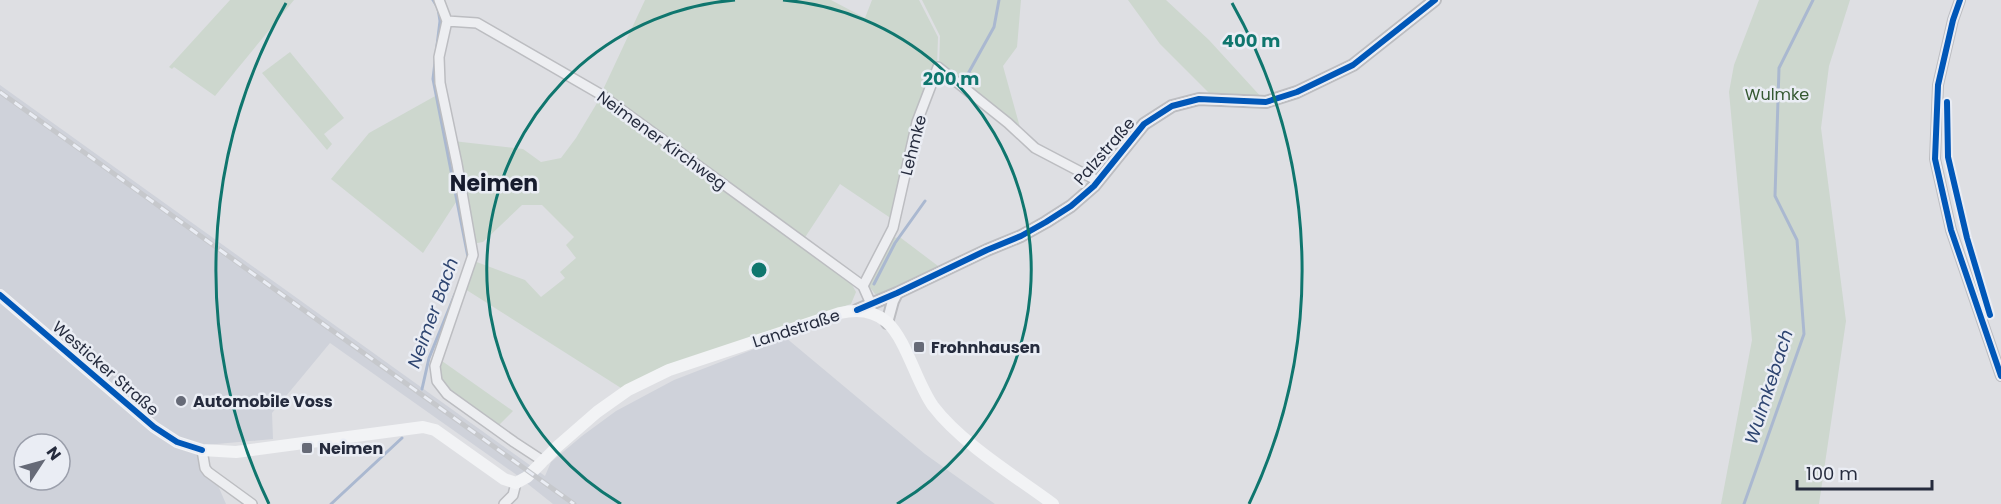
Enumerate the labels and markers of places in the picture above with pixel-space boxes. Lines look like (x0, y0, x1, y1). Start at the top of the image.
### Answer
centre of rings (749, 260, 769, 280)
place label: Frohnhausen (931, 336, 1040, 359)
marker: Frohnhausen (912, 340, 926, 354)
place label: Automobile Voss (193, 390, 333, 413)
marker: Automobile Voss (174, 394, 188, 408)
place label: Neimen (319, 437, 383, 460)
marker: Neimen (300, 441, 314, 455)

